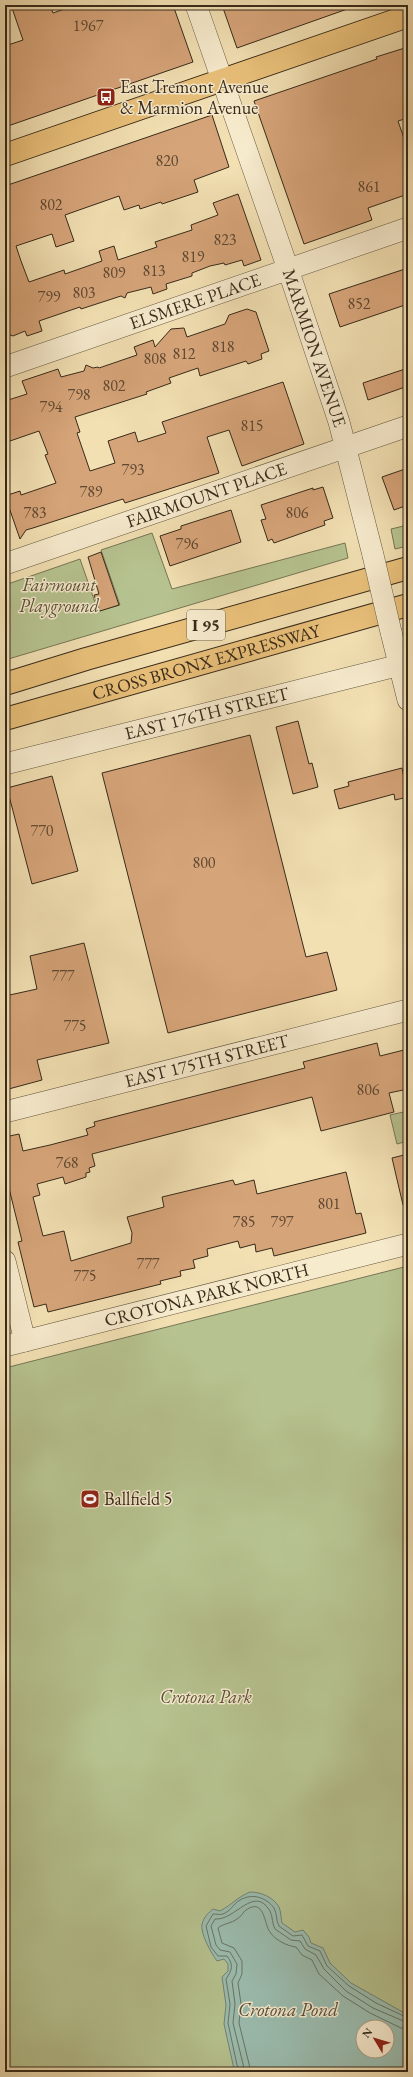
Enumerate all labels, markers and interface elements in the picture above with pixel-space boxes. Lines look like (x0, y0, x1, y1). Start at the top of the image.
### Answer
house number: 1967 (73, 15, 104, 36)
place label: East Tremont Avenue & Marmion Avenue (120, 75, 269, 119)
bus stop icon: East Tremont Avenue & Marmion Avenue (95, 86, 117, 108)
house number: 820 (155, 150, 179, 171)
house number: 861 (357, 176, 381, 197)
house number: 802 (39, 194, 63, 215)
house number: 823 (213, 229, 237, 250)
house number: 819 (181, 246, 205, 267)
house number: 813 (142, 260, 166, 281)
house number: 809 (102, 262, 126, 283)
street label: MARMION AVENUE (278, 266, 352, 430)
street label: ELSMERE PLACE (126, 268, 264, 334)
house number: 803 (72, 282, 96, 303)
house number: 799 (37, 286, 61, 307)
house number: 852 (347, 293, 371, 314)
house number: 818 (211, 336, 235, 357)
house number: 812 (172, 343, 196, 364)
house number: 808 (143, 348, 167, 369)
house number: 802 (102, 375, 126, 396)
house number: 798 (67, 384, 91, 405)
house number: 794 (39, 396, 63, 417)
house number: 815 (240, 415, 264, 436)
street label: FAIRMOUNT PLACE (123, 456, 289, 533)
house number: 793 (121, 459, 145, 480)
house number: 789 (79, 481, 103, 502)
house number: 783 (23, 502, 47, 523)
house number: 806 (285, 502, 309, 523)
house number: 796 (175, 533, 199, 554)
park label: Fairmount Playground (19, 573, 100, 618)
road number: I 95 (187, 610, 225, 640)
street label: CROSS BRONX EXPRESSWAY (89, 618, 324, 705)
street label: EAST 176TH STREET (122, 681, 292, 745)
house number: 770 (30, 820, 54, 841)
house number: 800 (192, 852, 216, 873)
house number: 777 (51, 965, 75, 986)
house number: 775 (63, 1015, 87, 1036)
street label: EAST 175TH STREET (122, 1028, 292, 1092)
house number: 806 (356, 1079, 380, 1100)
house number: 768 (55, 1152, 79, 1173)
house number: 801 (317, 1193, 341, 1214)
house number: 785 (232, 1211, 256, 1232)
house number: 797 (270, 1211, 294, 1232)
house number: 777 (136, 1253, 160, 1274)
street label: CROTONA PARK NORTH (102, 1258, 311, 1331)
house number: 775 (73, 1265, 97, 1286)
place label: Ballfield 5 (104, 1487, 172, 1510)
sports icon: Ballfield 5 (79, 1488, 101, 1510)
park label: Crotona Park (160, 1685, 252, 1708)
water label: Crotona Pond (238, 1997, 338, 2022)
north arrow (355, 2019, 395, 2059)
text: N (359, 2025, 375, 2041)

